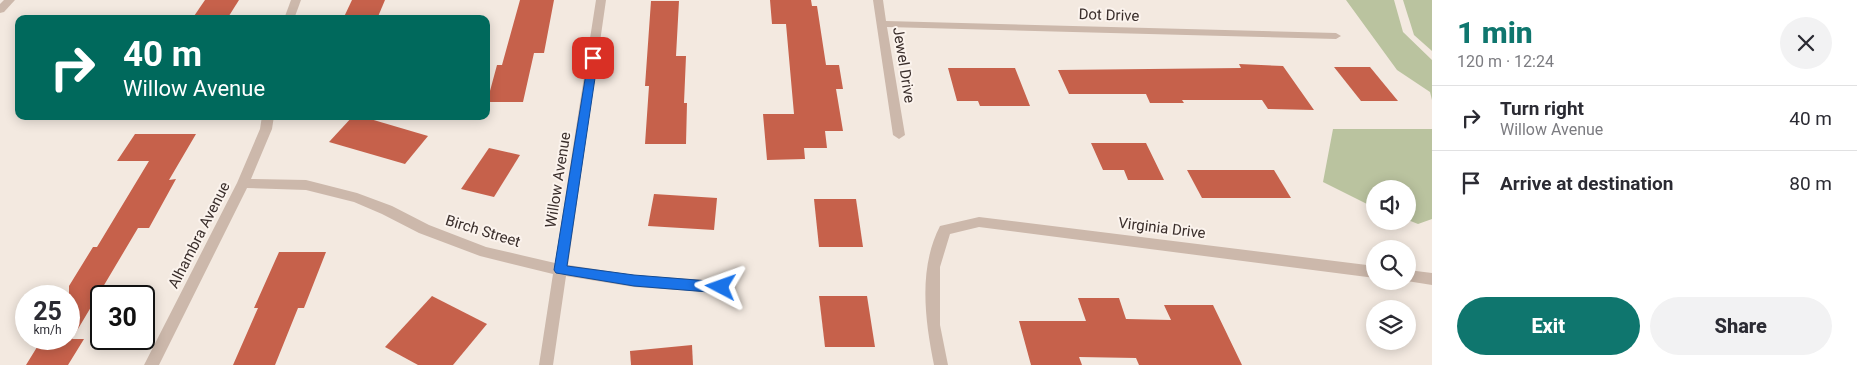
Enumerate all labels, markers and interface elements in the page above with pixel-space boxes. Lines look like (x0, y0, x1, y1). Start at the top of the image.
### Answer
street label: Dot Drive (1078, 5, 1140, 25)
text: 1 min (1457, 15, 1533, 50)
button: close (1780, 17, 1832, 69)
street label: Jewel Drive (889, 26, 919, 104)
text: 40 m (123, 34, 202, 75)
icon: right (40, 35, 105, 100)
pin (572, 37, 614, 79)
icon: arrive (579, 44, 607, 72)
text: 120 m · 12:24 (1457, 52, 1554, 71)
text: Willow Avenue (123, 76, 265, 101)
text: Turn right (1500, 97, 1584, 120)
icon: right (1457, 104, 1485, 132)
text: 40 m (1789, 107, 1832, 130)
text: Willow Avenue (1500, 120, 1603, 139)
street label: Willow Avenue (542, 131, 574, 229)
icon: arrive (1457, 169, 1485, 197)
text: Arrive at destination (1500, 172, 1673, 195)
text: 80 m (1789, 172, 1832, 195)
street label: Alhambra Avenue (164, 179, 234, 291)
map controls (1366, 180, 1416, 350)
button: sound (1366, 180, 1416, 230)
street label: Birch Street (443, 211, 523, 251)
street label: Virginia Drive (1117, 214, 1207, 242)
button: search (1366, 240, 1416, 290)
position arrow (694, 260, 746, 312)
speed limit sign: 30 (90, 285, 155, 350)
text: 25 (33, 297, 62, 326)
button: Exit (1457, 297, 1640, 355)
button: Share (1650, 297, 1832, 355)
button: layers (1366, 300, 1416, 350)
text: km/h (33, 323, 62, 337)

